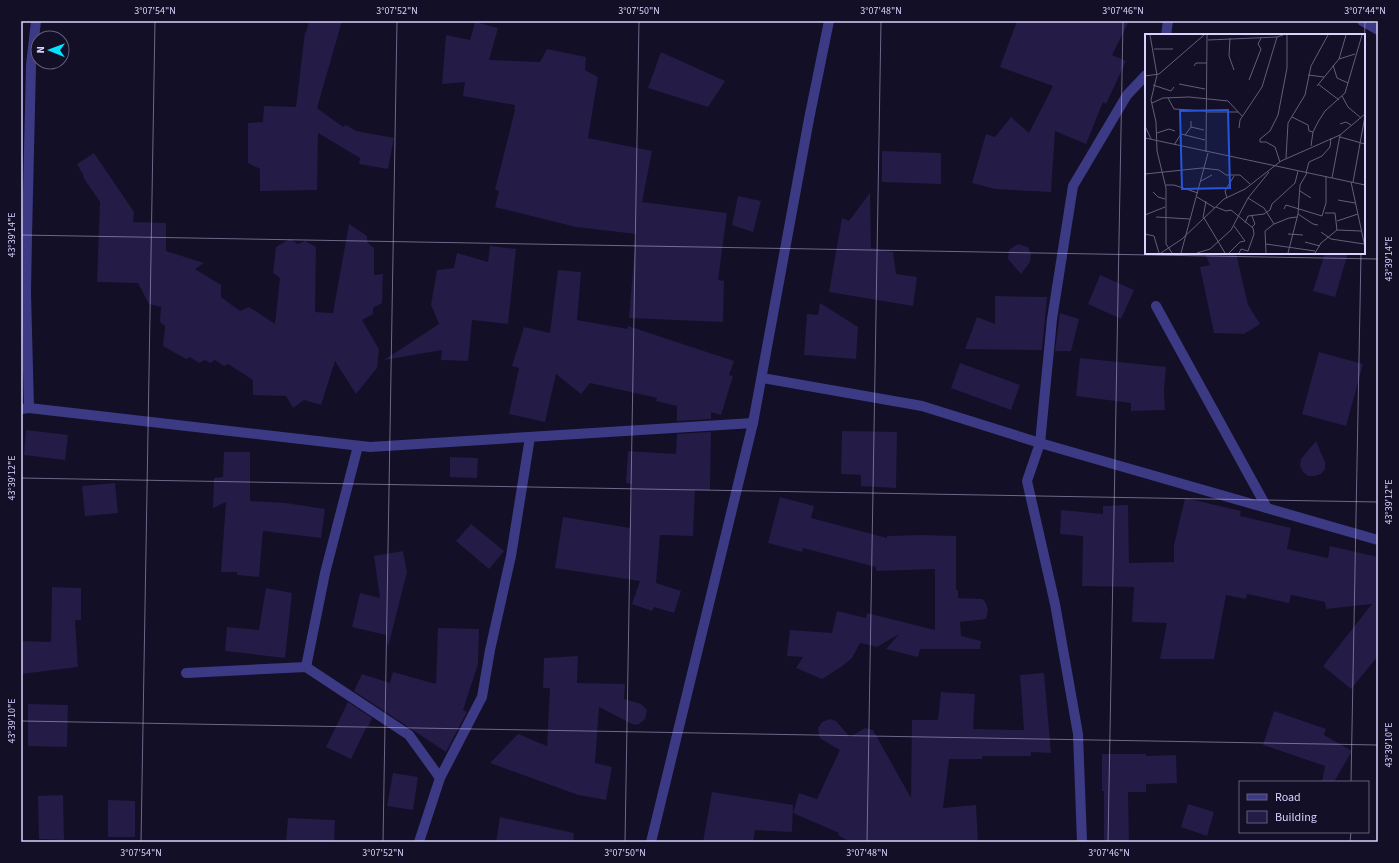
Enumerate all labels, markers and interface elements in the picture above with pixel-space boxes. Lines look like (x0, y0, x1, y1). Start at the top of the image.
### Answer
text: 3°07'54"N (134, 4, 176, 18)
text: 3°07'52"N (376, 4, 418, 18)
text: 3°07'50"N (618, 4, 660, 18)
text: 3°07'48"N (860, 4, 902, 18)
text: 3°07'46"N (1102, 4, 1144, 18)
text: 3°07'44"N (1344, 4, 1386, 18)
north arrow (30, 30, 70, 70)
inset map (1145, 34, 1365, 254)
text: N (33, 46, 48, 54)
text: 43°39'14"E (5, 212, 19, 258)
text: 43°39'14"E (1382, 236, 1396, 282)
text: 43°39'12"E (5, 455, 19, 501)
text: 43°39'12"E (1382, 479, 1396, 525)
text: 43°39'10"E (5, 698, 19, 744)
text: 43°39'10"E (1382, 722, 1396, 768)
legend (1239, 781, 1369, 833)
text: Road (1275, 789, 1301, 806)
text: Building (1275, 809, 1317, 826)
text: 3°07'54"N (120, 846, 162, 860)
text: 3°07'52"N (362, 846, 404, 860)
text: 3°07'50"N (604, 846, 646, 860)
text: 3°07'48"N (846, 846, 888, 860)
text: 3°07'46"N (1088, 846, 1130, 860)

